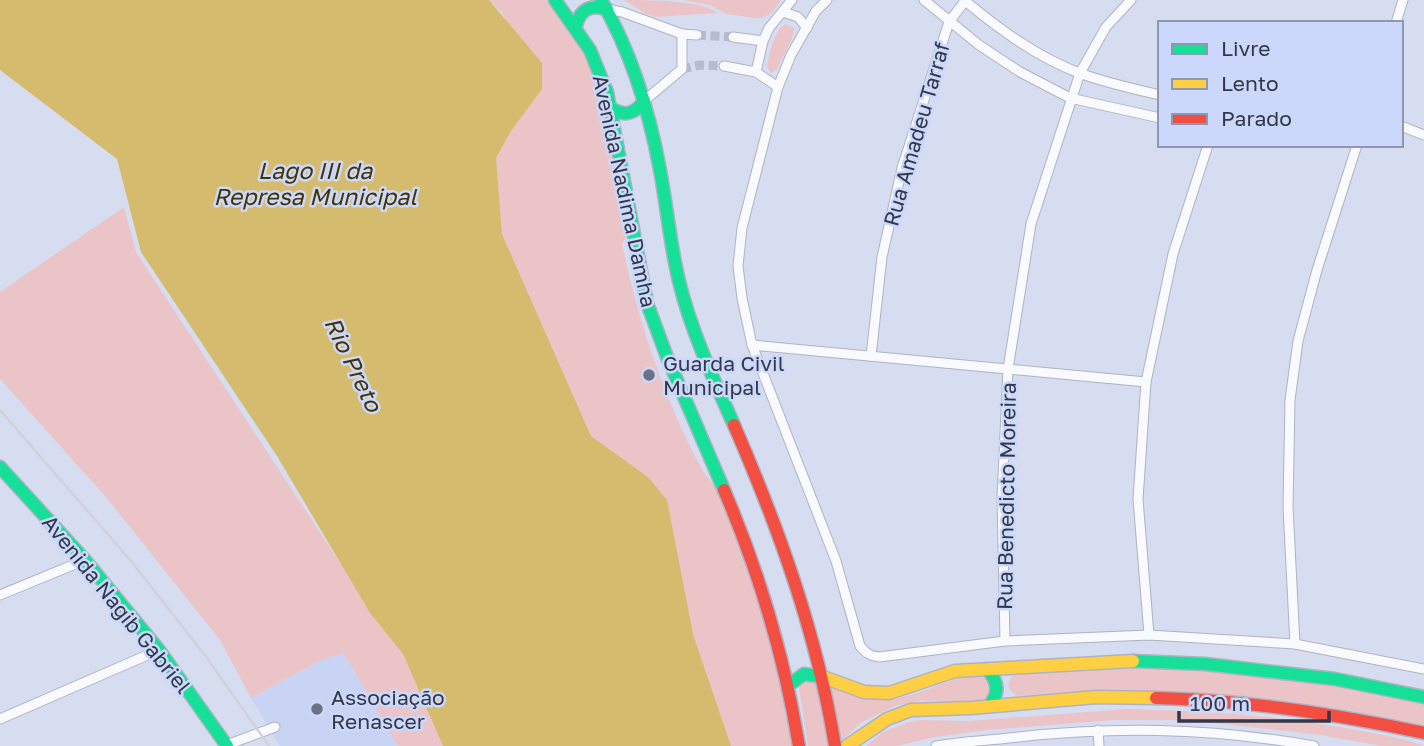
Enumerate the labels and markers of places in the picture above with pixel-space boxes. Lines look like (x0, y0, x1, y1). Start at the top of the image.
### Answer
place label: Guarda Civil Municipal (663, 350, 784, 400)
marker: Guarda Civil Municipal (641, 367, 657, 383)
place label: Associação Renascer (331, 684, 445, 734)
marker: Associação Renascer (309, 701, 325, 717)

